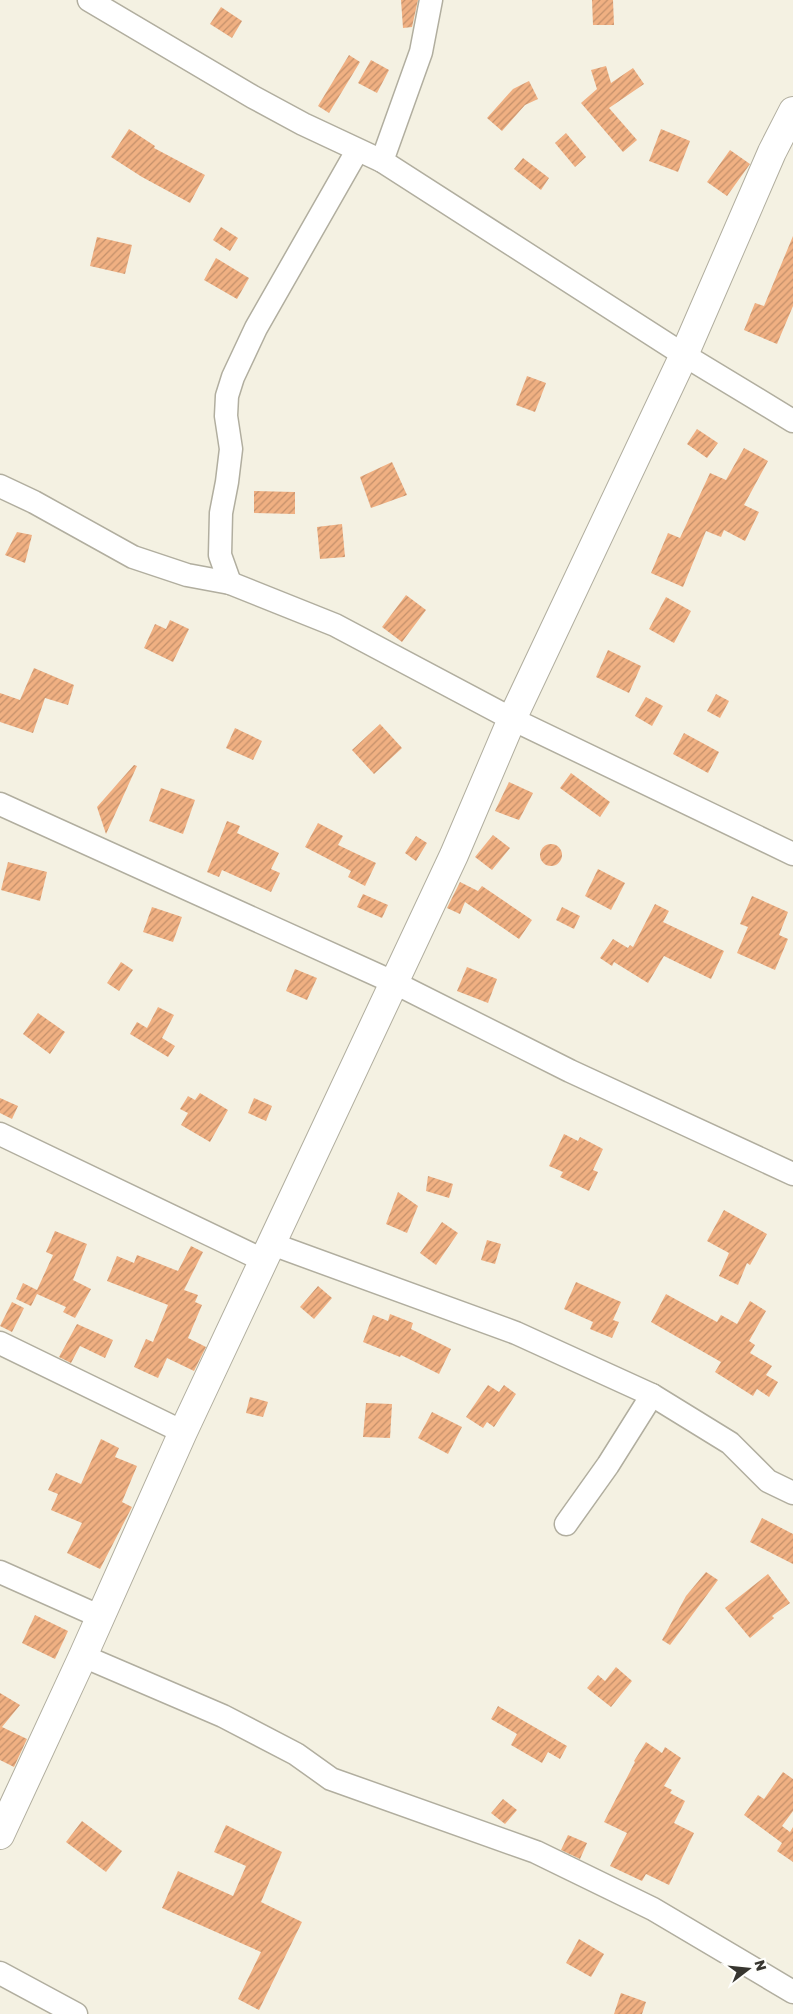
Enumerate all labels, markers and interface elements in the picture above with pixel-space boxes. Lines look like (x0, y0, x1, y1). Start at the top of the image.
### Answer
north arrow (723, 1944, 773, 1994)
text: N (751, 1958, 771, 1973)

